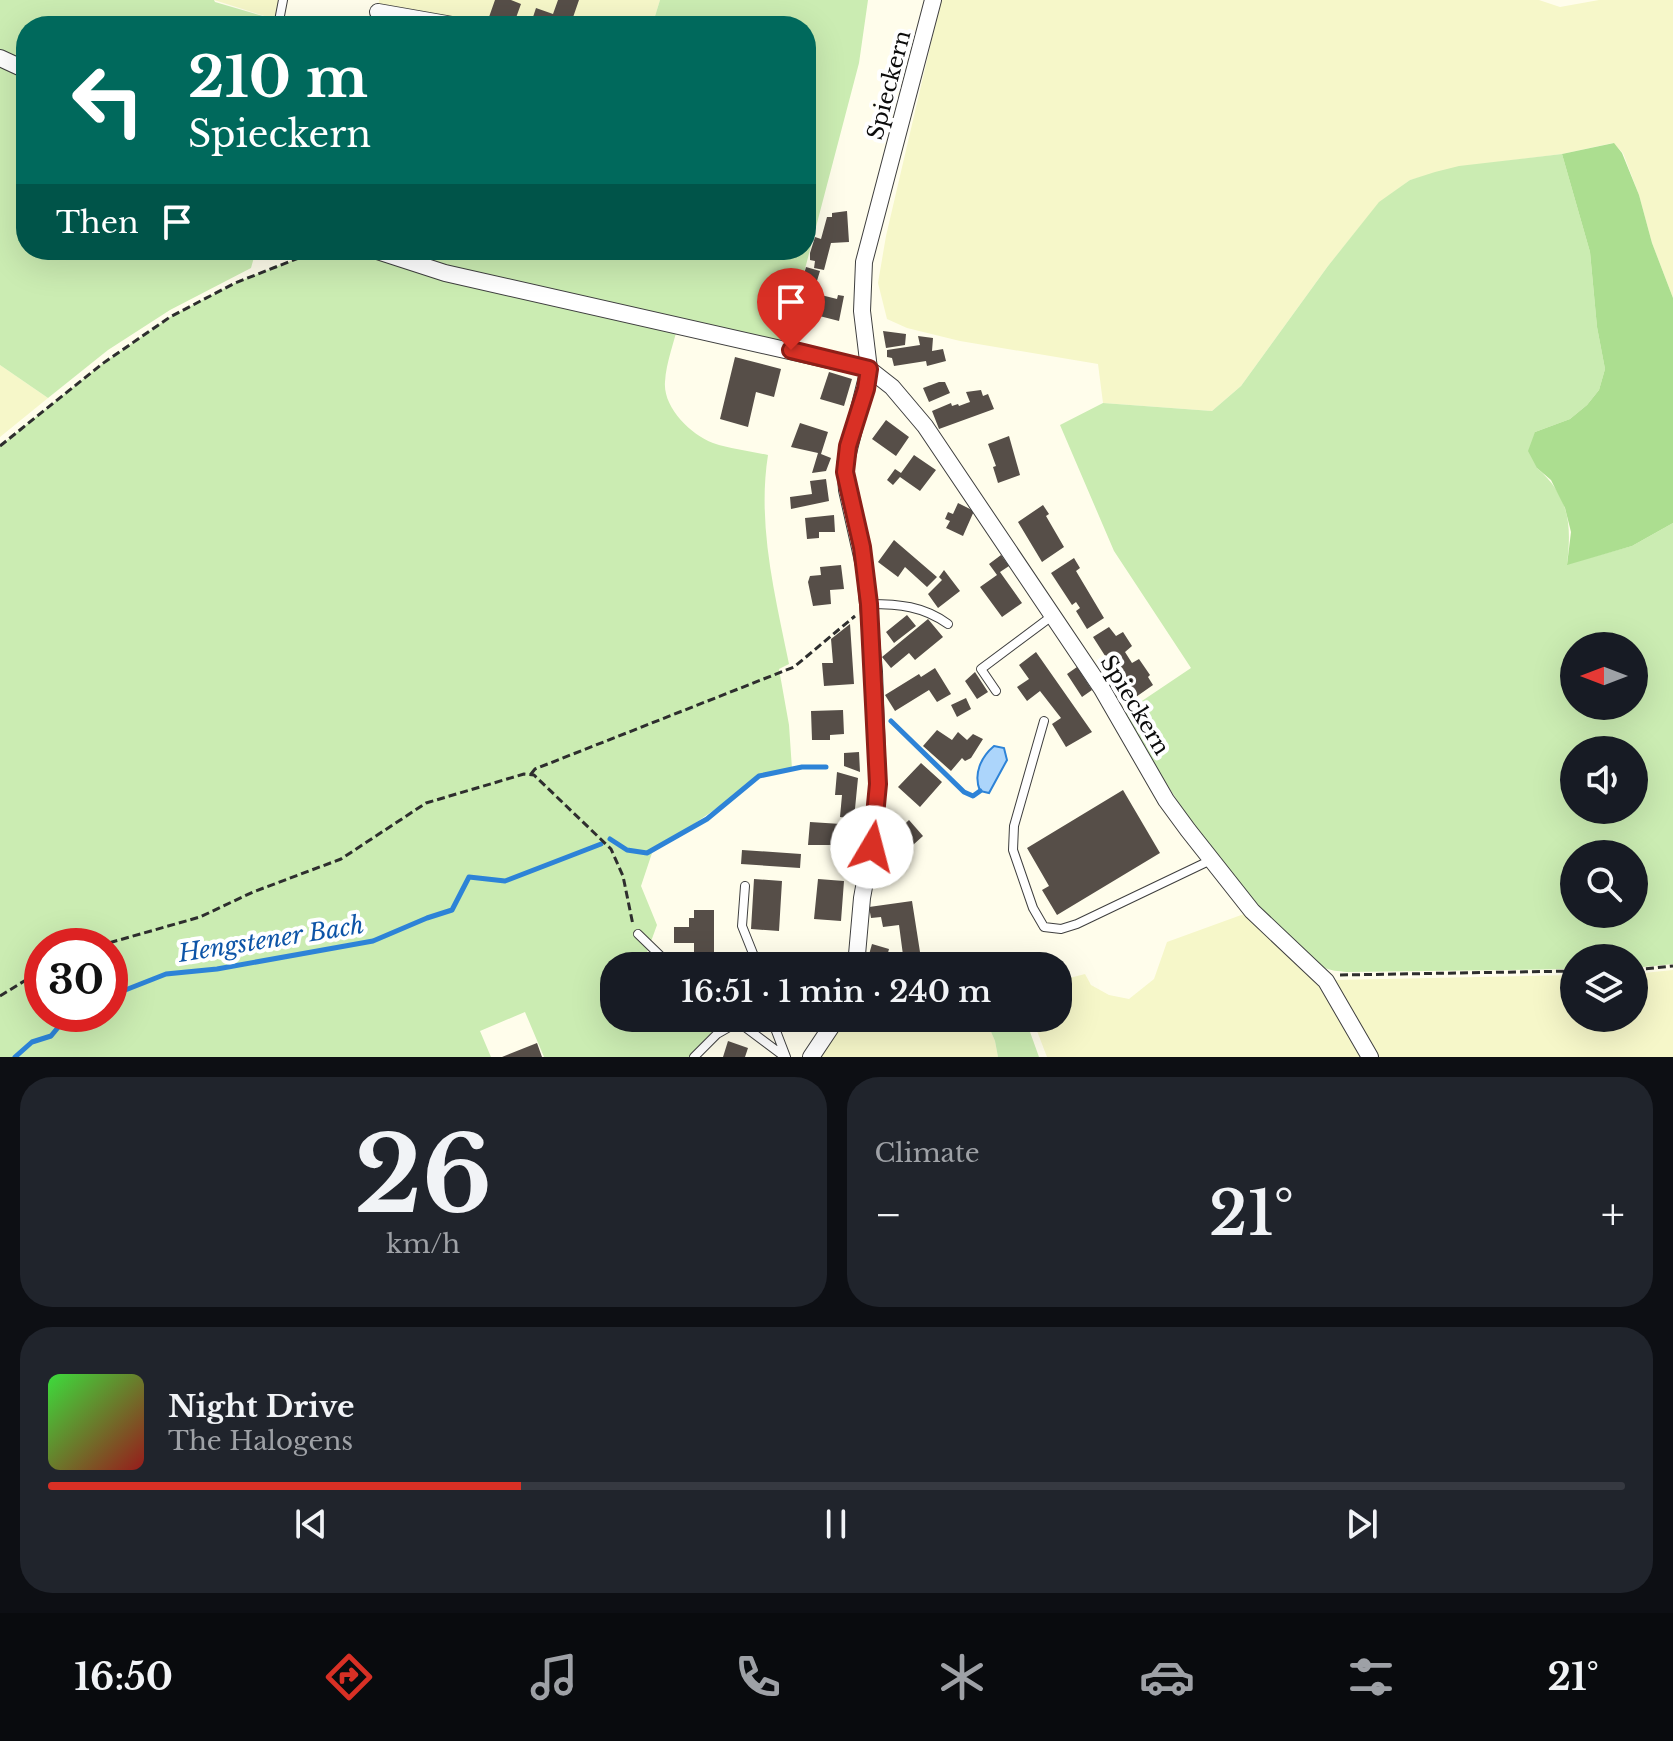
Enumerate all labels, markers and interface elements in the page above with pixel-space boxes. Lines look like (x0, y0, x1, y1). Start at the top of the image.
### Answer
street label: Spieckern (861, 27, 917, 143)
text: 210 m (188, 43, 368, 112)
icon: left (56, 48, 160, 152)
text: Spieckern (188, 112, 371, 157)
icon: arrive (155, 200, 199, 244)
text: Then (56, 204, 139, 241)
pin (757, 268, 825, 350)
icon: arrive (769, 280, 813, 324)
north arrow (1560, 632, 1648, 720)
map controls (1560, 632, 1648, 1032)
street label: Spieckern (1095, 650, 1175, 760)
button: sound (1560, 736, 1648, 824)
position arrow (830, 805, 914, 889)
button: search (1560, 840, 1648, 928)
water label: Hengstener Bach (175, 910, 366, 968)
speed limit sign: 30 (24, 928, 128, 1032)
button: layers (1560, 944, 1648, 1032)
text: 16:51 · 1 min · 240 m (681, 973, 991, 1010)
text: 26 (354, 1111, 492, 1240)
text: Climate (875, 1137, 980, 1169)
text: 21° (1209, 1177, 1294, 1251)
text: − (875, 1187, 902, 1242)
text: + (1601, 1187, 1625, 1242)
text: km/h (386, 1228, 460, 1260)
text: Night Drive (168, 1388, 354, 1425)
text: The Halogens (168, 1425, 353, 1457)
icon: previous (289, 1502, 333, 1546)
icon: pause (814, 1502, 858, 1546)
icon: next (1340, 1502, 1384, 1546)
icon: directions (321, 1649, 377, 1705)
icon: music (526, 1649, 582, 1705)
icon: phone (730, 1649, 786, 1705)
icon: climate (934, 1649, 990, 1705)
icon: car (1139, 1649, 1195, 1705)
icon: filters (1343, 1649, 1399, 1705)
text: 16:50 (74, 1655, 173, 1700)
text: 21° (1548, 1655, 1599, 1700)

